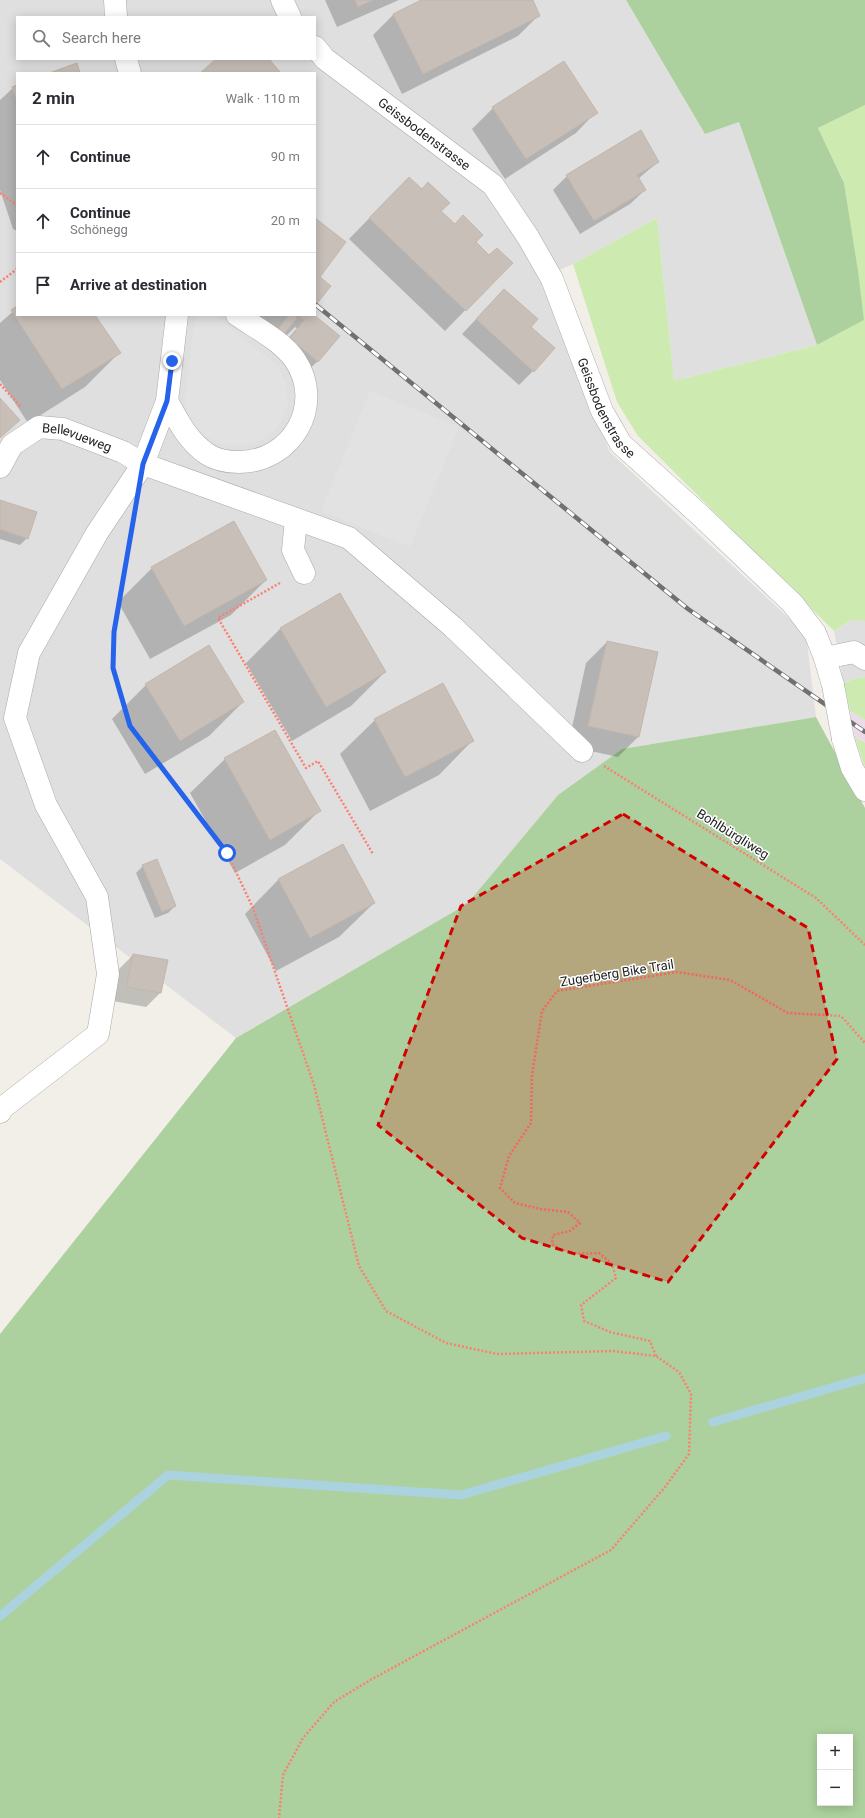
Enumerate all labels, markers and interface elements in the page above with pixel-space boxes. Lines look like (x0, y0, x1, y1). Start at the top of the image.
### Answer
search box (16, 16, 316, 60)
icon: search (30, 27, 52, 49)
text: Search here (62, 29, 141, 47)
text: 2 min (32, 88, 75, 108)
text: Walk · 110 m (225, 91, 300, 106)
street label: Geissbodenstrasse (376, 94, 474, 173)
icon: ahead (32, 146, 54, 168)
text: Continue (70, 148, 131, 166)
text: 90 m (271, 149, 300, 164)
text: Continue (70, 204, 131, 222)
icon: ahead (32, 210, 54, 232)
text: 20 m (271, 213, 300, 228)
text: Schönegg (70, 222, 128, 237)
icon: arrive (32, 274, 54, 296)
text: Arrive at destination (70, 276, 207, 294)
route end (163, 352, 181, 370)
street label: Geissbodenstrasse (575, 356, 638, 461)
street label: Bellevueweg (42, 420, 114, 455)
street label: Bohlbürgliweg (694, 806, 772, 862)
route start (218, 844, 236, 862)
street label: Zugerberg Bike Trail (559, 957, 675, 989)
map controls (817, 1734, 853, 1806)
button: + (817, 1734, 853, 1770)
button: − (817, 1770, 853, 1806)

